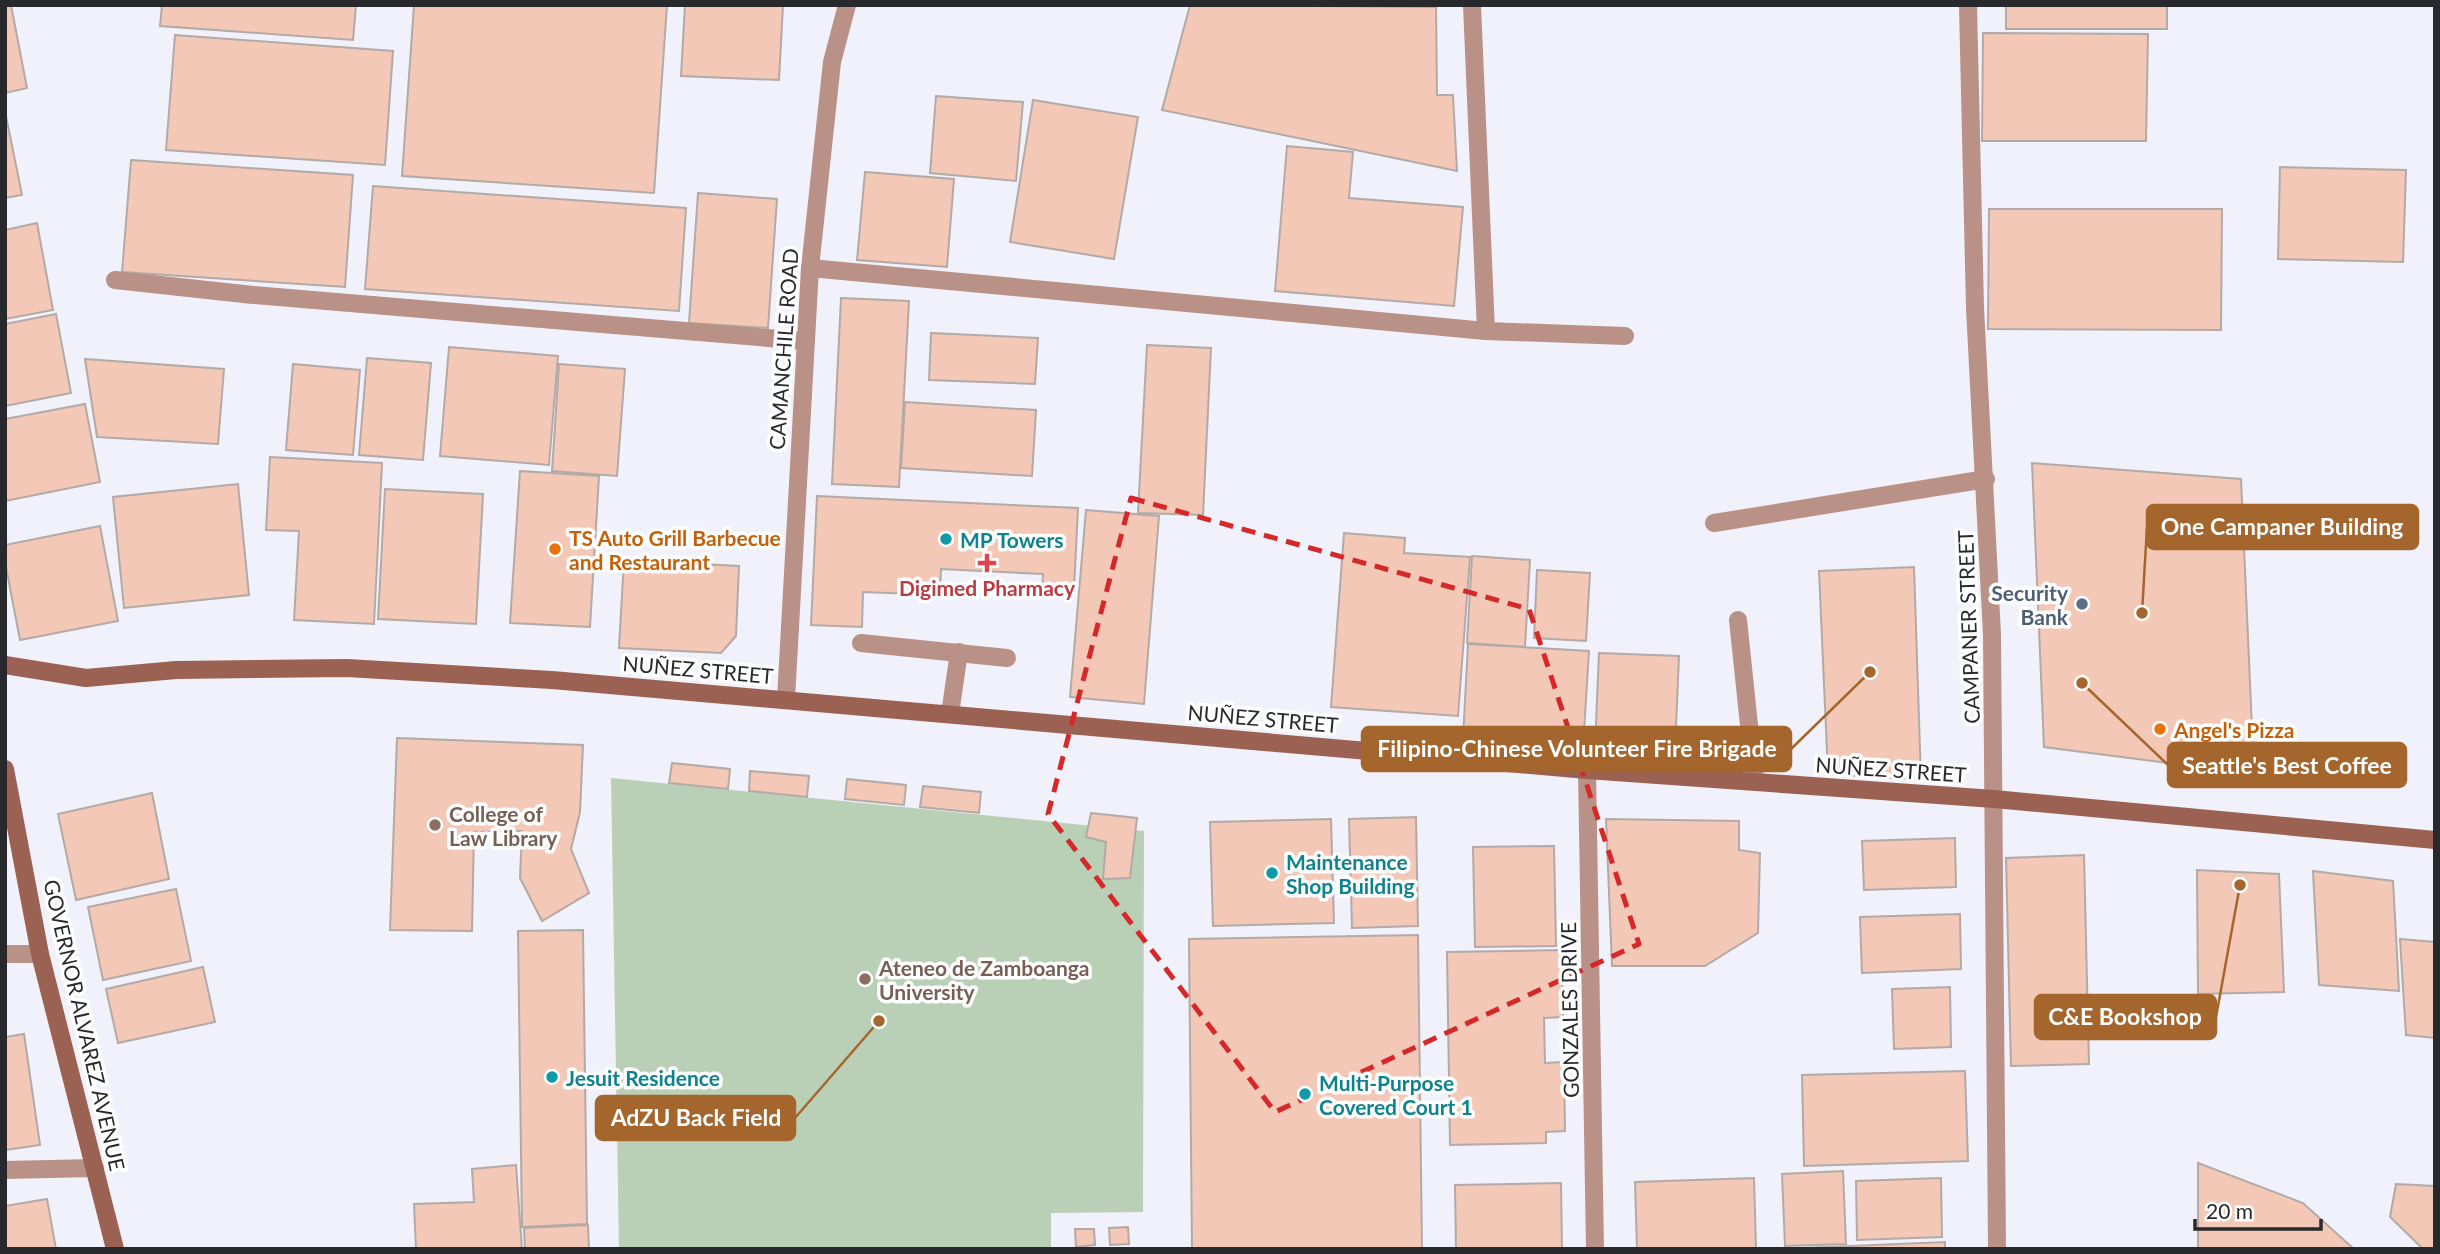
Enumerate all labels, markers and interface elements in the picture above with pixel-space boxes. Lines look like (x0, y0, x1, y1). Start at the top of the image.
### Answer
street label: CAMANCHILE ROAD (763, 247, 803, 451)
callout: One Campaner Building (2147, 505, 2418, 549)
text: One Campaner Building (2161, 512, 2403, 540)
place label: TS Auto Grill Barbecue and Restaurant (569, 525, 781, 574)
place label: MP Towers (960, 527, 1064, 552)
street label: CAMPANER STREET (1952, 529, 1984, 724)
marker: MP Towers (938, 531, 954, 547)
marker: TS Auto Grill Barbecue and Restaurant (547, 541, 563, 557)
marker: Digimed Pharmacy (979, 555, 995, 571)
place label: Digimed Pharmacy (899, 575, 1076, 600)
place label: Security Bank (1991, 580, 2069, 629)
marker: Security Bank (2074, 596, 2090, 612)
street label: NUÑEZ STREET (622, 650, 775, 688)
street label: NUÑEZ STREET (1187, 699, 1340, 737)
place label: Angel's Pizza (2173, 717, 2295, 742)
marker: Angel's Pizza (2152, 721, 2168, 737)
callout: Filipino-Chinese Volunteer Fire Brigade (1362, 727, 1791, 771)
text: Filipino-Chinese Volunteer Fire Brigade (1377, 734, 1777, 762)
callout: Seattle's Best Coffee (2168, 743, 2406, 787)
street label: NUÑEZ STREET (1815, 751, 1968, 787)
text: Seattle's Best Coffee (2182, 751, 2392, 779)
place label: College of Law Library (449, 801, 558, 850)
marker: College of Law Library (427, 817, 443, 833)
place label: Maintenance Shop Building (1286, 849, 1415, 898)
marker: Maintenance Shop Building (1264, 865, 1280, 881)
street label: GOVERNOR ALVAREZ AVENUE (39, 877, 131, 1173)
street label: GONZALES DRIVE (1555, 922, 1583, 1098)
place label: Ateneo de Zamboanga University (878, 955, 1089, 1004)
marker: Ateneo de Zamboanga University (857, 971, 873, 987)
callout: C&E Bookshop (2035, 995, 2216, 1039)
text: C&E Bookshop (2048, 1002, 2202, 1030)
place label: Jesuit Residence (566, 1065, 720, 1090)
marker: Jesuit Residence (544, 1069, 560, 1085)
place label: Multi-Purpose Covered Court 1 (1319, 1070, 1473, 1119)
marker: Multi-Purpose Covered Court 1 (1297, 1086, 1313, 1102)
callout: AdZU Back Field (596, 1096, 795, 1140)
text: AdZU Back Field (610, 1103, 781, 1131)
scale bar (2195, 1188, 2321, 1232)
text: 20 m (2206, 1198, 2253, 1223)

